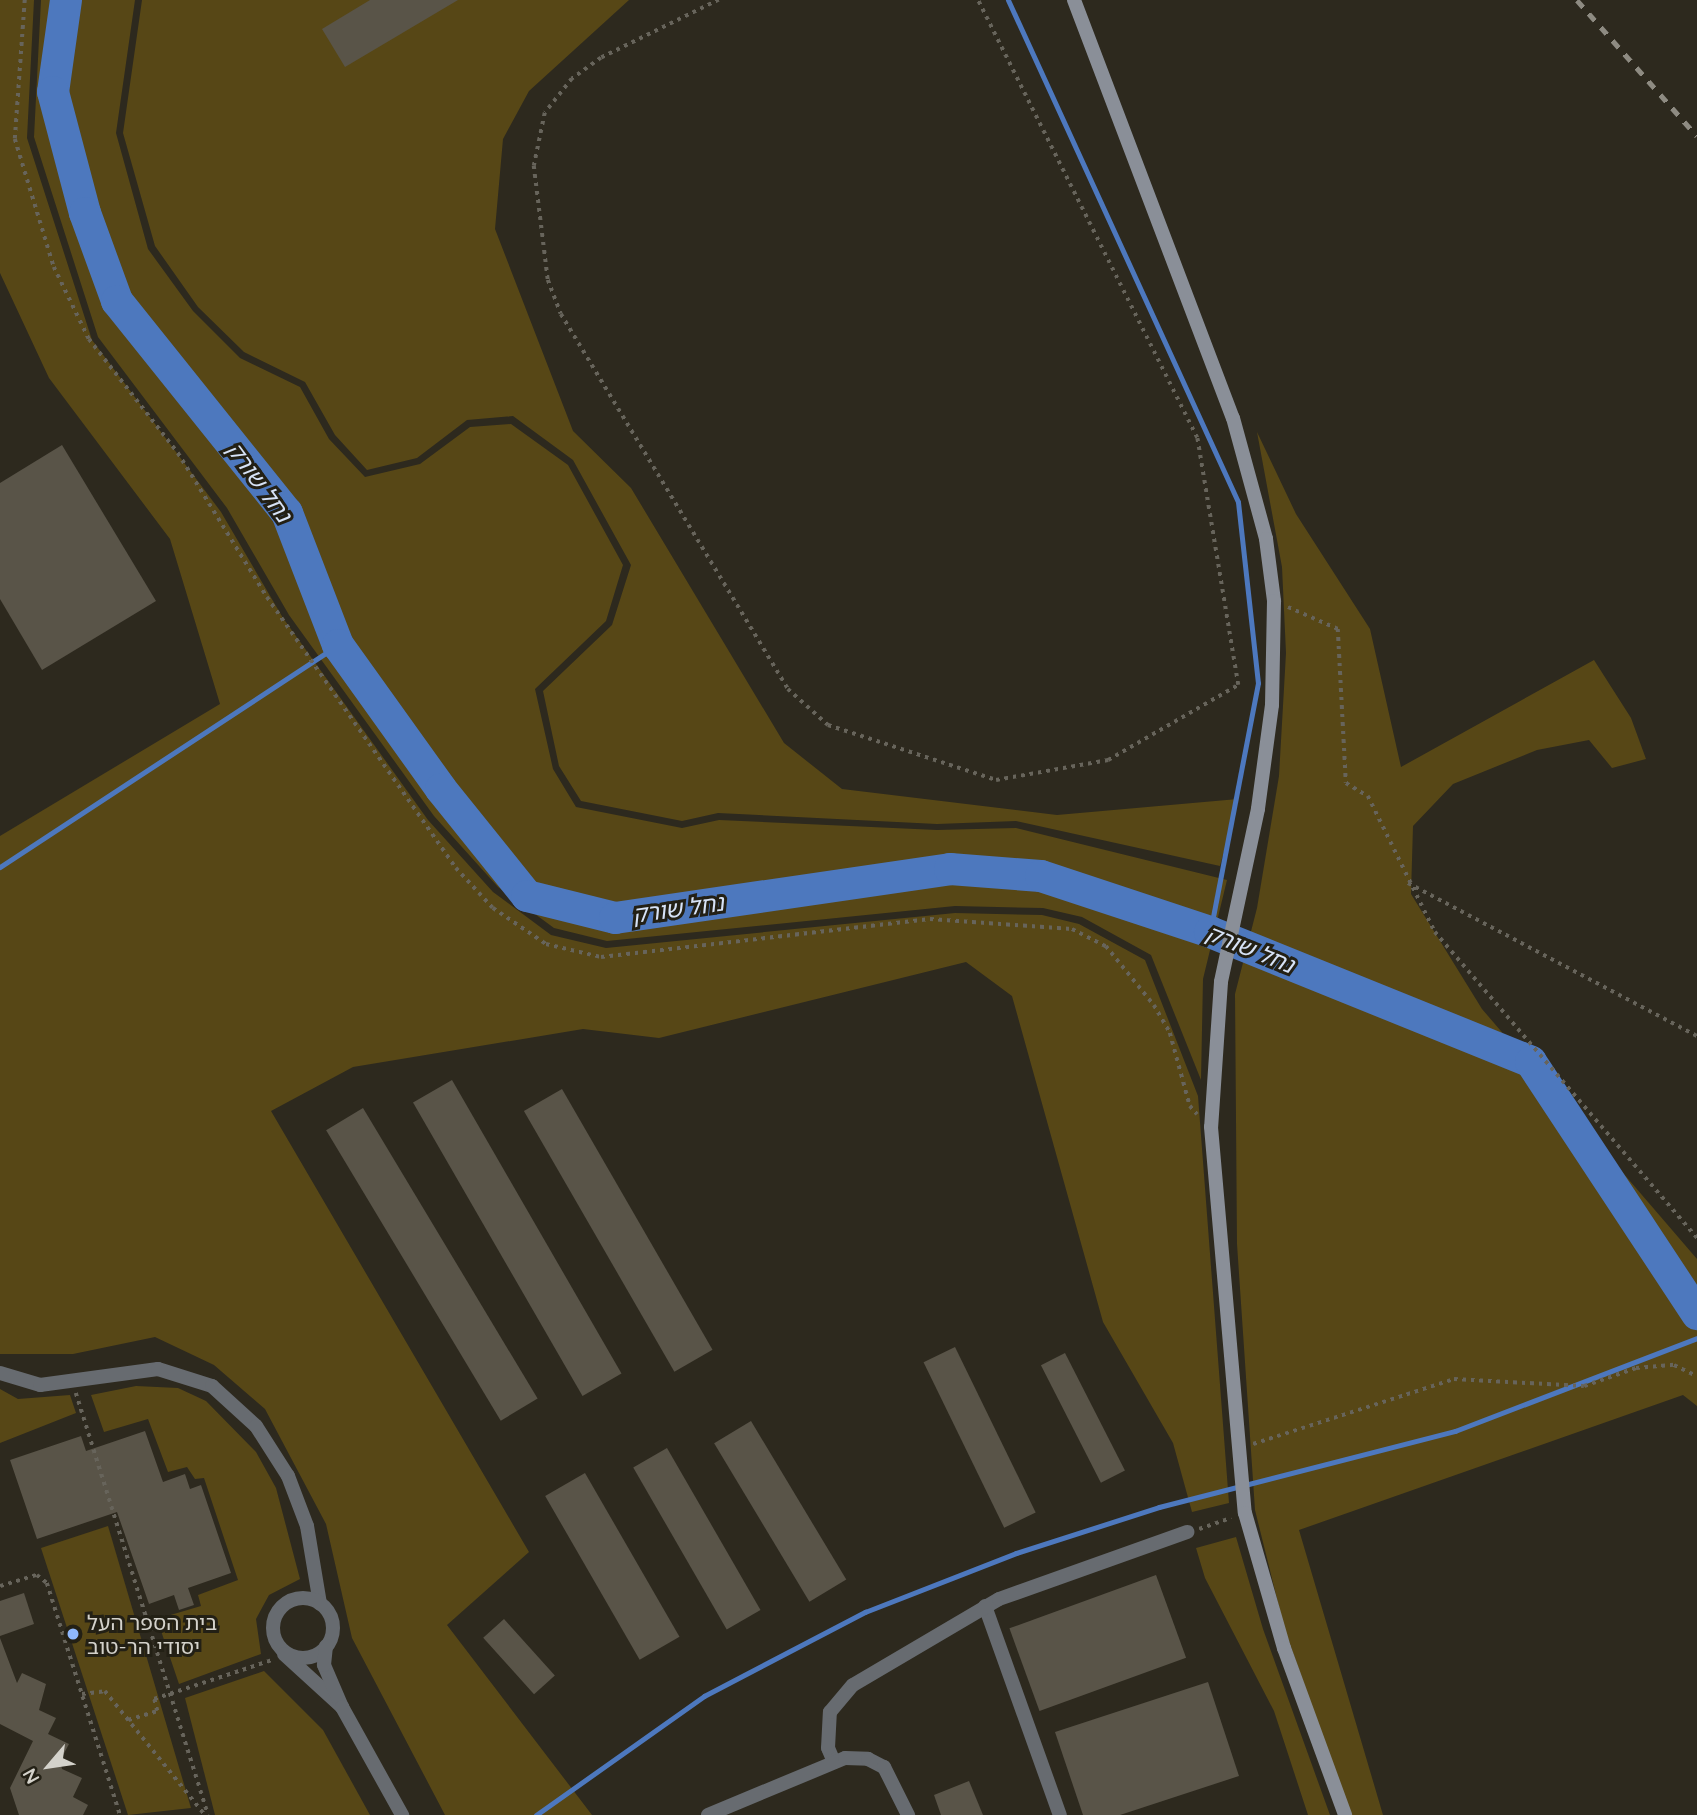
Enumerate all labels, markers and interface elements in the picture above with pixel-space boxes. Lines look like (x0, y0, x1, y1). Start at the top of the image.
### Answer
water label: נחל שורק (221, 437, 297, 527)
water label: נחל שורק (630, 889, 726, 929)
water label: נחל שורק (1202, 919, 1298, 979)
place label: בית הספר העל יסודי הר-טוב (87, 1609, 217, 1659)
marker: בית הספר העל יסודי הר-טוב (65, 1626, 81, 1642)
north arrow (14, 1731, 84, 1801)
text: N (17, 1764, 45, 1788)

